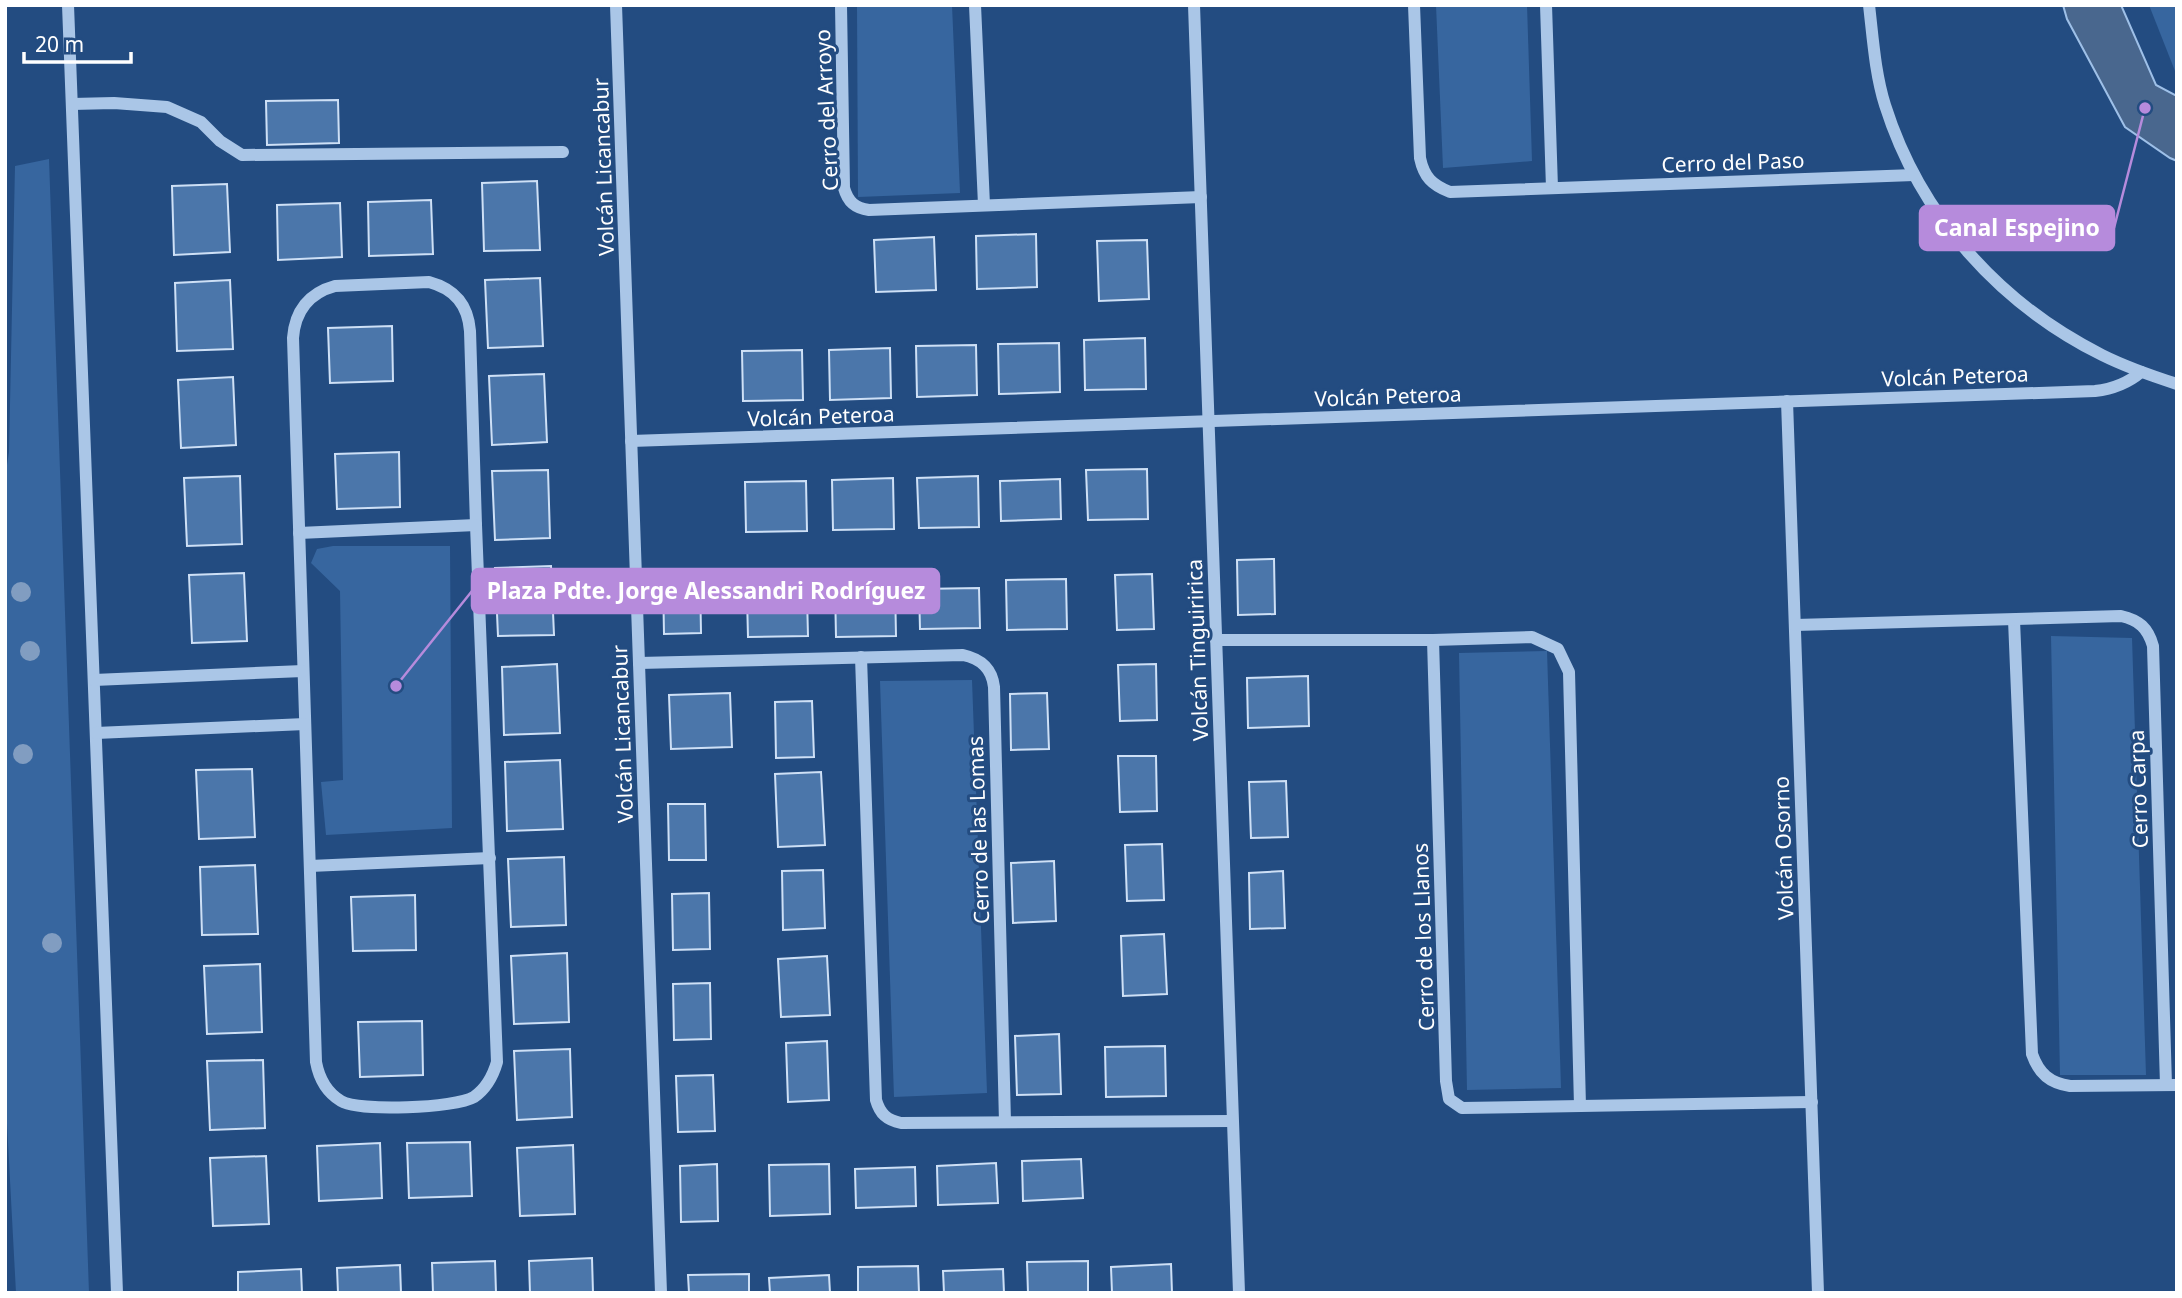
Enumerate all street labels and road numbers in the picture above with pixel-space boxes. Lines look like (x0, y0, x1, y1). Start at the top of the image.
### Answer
street label: Cerro del Arroyo (808, 28, 844, 192)
street label: Volcán Licancabur (586, 77, 620, 257)
street label: Cerro del Paso (1661, 146, 1805, 178)
street label: Volcán Peteroa (1881, 359, 2029, 393)
street label: Volcán Peteroa (1314, 379, 1462, 413)
street label: Volcán Peteroa (747, 399, 895, 433)
street label: Volcán Tinguiririca (1180, 559, 1214, 741)
street label: Volcán Licancabur (605, 644, 639, 824)
street label: Cerro Carpa (2122, 729, 2154, 849)
street label: Cerro de las Lomas (961, 735, 995, 925)
street label: Volcán Osorno (1766, 775, 1800, 921)
street label: Cerro de los Llanos (1406, 843, 1440, 1031)

